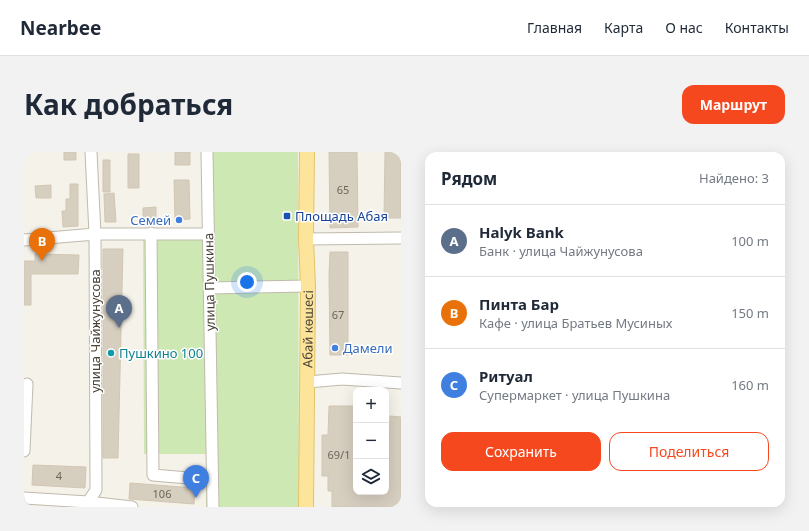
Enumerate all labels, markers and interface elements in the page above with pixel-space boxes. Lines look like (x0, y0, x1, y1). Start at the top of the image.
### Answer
text: Nearbee (20, 15, 101, 41)
text: Главная (527, 18, 582, 37)
text: Карта (604, 18, 643, 37)
text: О нас (665, 18, 703, 37)
text: Контакты (725, 18, 789, 37)
text: Как добраться (24, 85, 233, 123)
button: Маршрут (682, 85, 785, 124)
text: Рядом (441, 167, 497, 190)
text: Найдено: 3 (699, 169, 769, 187)
house number: 65 (337, 182, 349, 197)
place label: Площадь Абая (295, 207, 388, 225)
place label: Семей (130, 211, 171, 229)
marker: Площадь Абая (282, 211, 292, 221)
marker: Семей (174, 215, 184, 225)
text: Halyk Bank (479, 222, 564, 242)
pin: B (29, 228, 55, 261)
text: A (450, 232, 459, 250)
text: 100 m (731, 232, 769, 250)
street label: улица Пушкина (199, 233, 219, 331)
text: Банк · улица Чайжунусова (479, 242, 643, 260)
street label: улица Чайжунусова (86, 269, 104, 393)
your location (237, 272, 257, 292)
street label: Абай көшесі (298, 290, 317, 368)
text: Пинта Бар (479, 294, 559, 314)
pin: A (106, 295, 132, 328)
text: B (450, 304, 458, 322)
text: 150 m (731, 304, 769, 322)
house number: 67 (332, 307, 344, 322)
text: Кафе · улица Братьев Мусиных (479, 314, 672, 332)
place label: Дамели (343, 339, 393, 357)
marker: Дамели (330, 343, 340, 353)
place label: Пушкино 100 (119, 344, 203, 362)
marker: Пушкино 100 (106, 348, 116, 358)
text: Ритуал (479, 366, 533, 386)
text: C (450, 376, 458, 394)
text: 160 m (731, 376, 769, 394)
text: Супермаркет · улица Пушкина (479, 386, 670, 404)
map controls (353, 387, 389, 495)
button: + (353, 387, 389, 423)
button: − (353, 423, 389, 459)
button: Сохранить (441, 432, 601, 471)
button: Поделиться (609, 432, 769, 471)
house number: 69/1 (328, 447, 350, 462)
button: layers (353, 459, 389, 495)
pin: C (183, 465, 209, 498)
house number: 4 (56, 468, 63, 483)
house number: 106 (153, 486, 171, 501)

